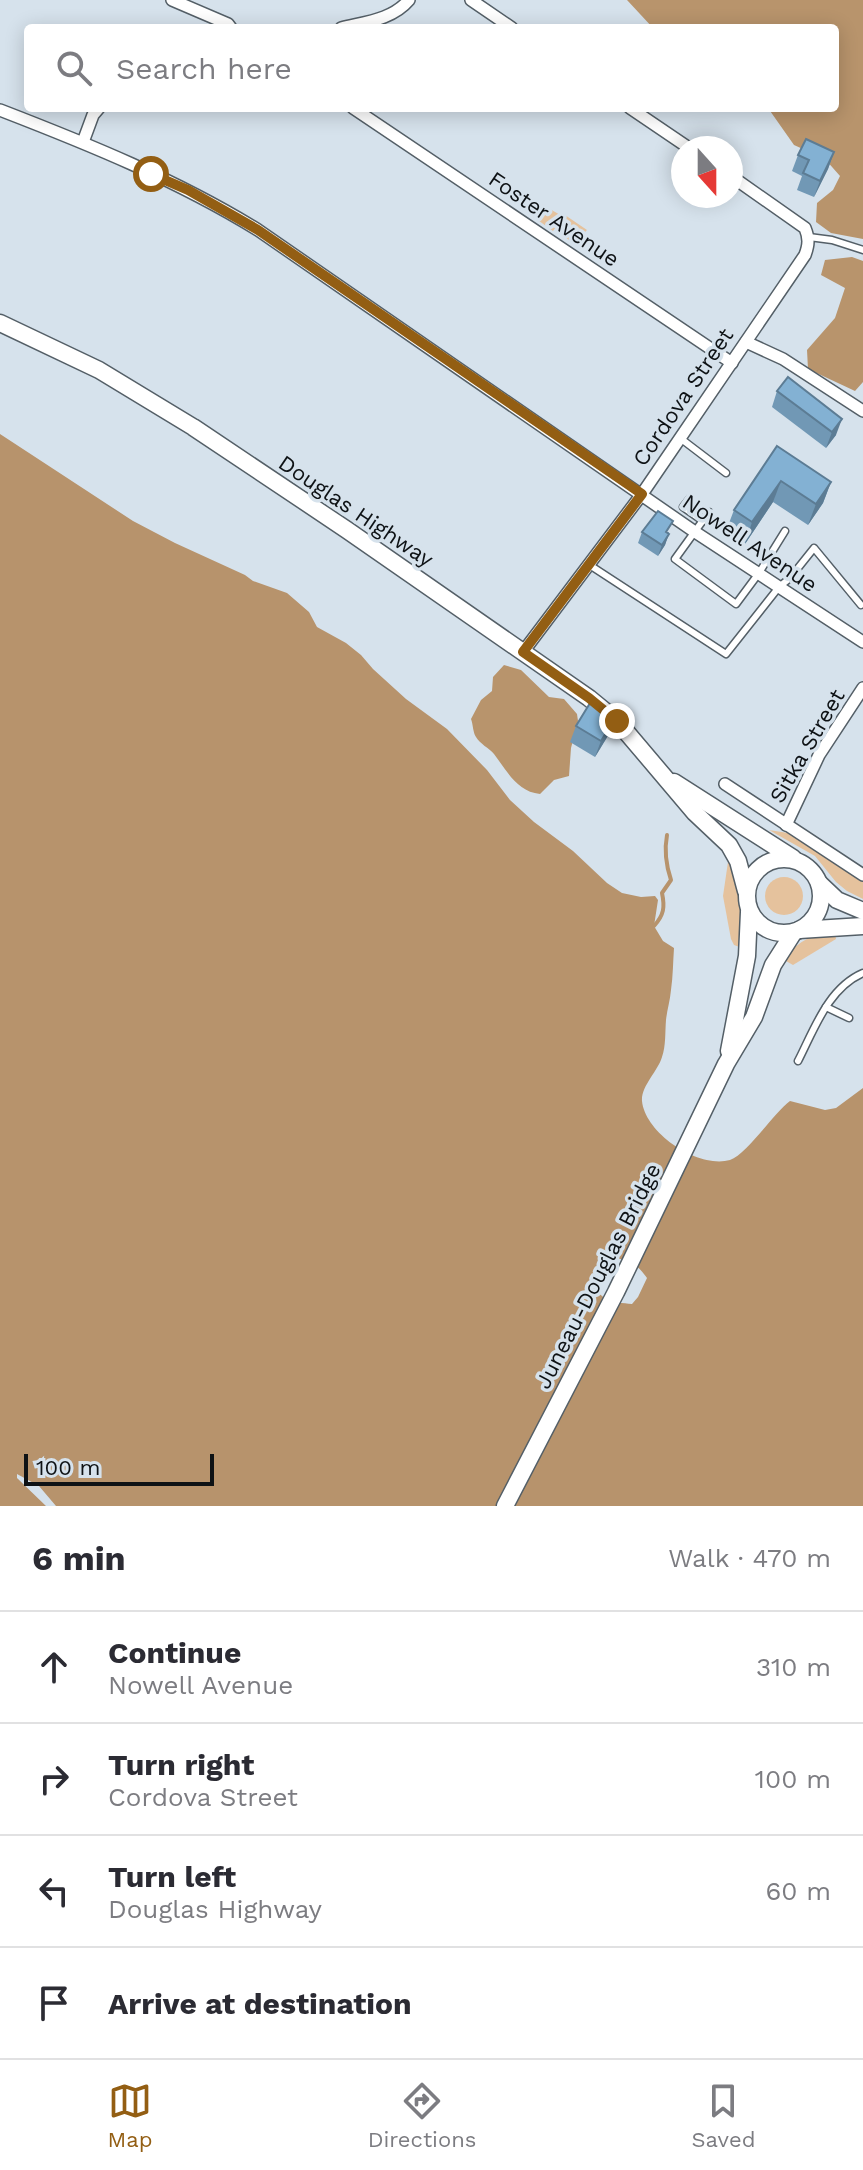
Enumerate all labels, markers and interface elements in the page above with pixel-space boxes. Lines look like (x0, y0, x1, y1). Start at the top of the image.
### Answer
search box (24, 24, 839, 112)
icon: search (52, 46, 96, 90)
text: Search here (116, 51, 292, 86)
north arrow (671, 136, 743, 208)
route start (133, 156, 169, 192)
street label: Foster Avenue (484, 166, 624, 272)
street label: Cordova Street (628, 323, 738, 471)
street label: Douglas Highway (274, 450, 439, 572)
street label: Nowell Avenue (678, 489, 822, 597)
street label: Sitka Street (764, 685, 850, 807)
route end (599, 703, 635, 739)
street label: Juneau-Douglas Bridge (530, 1159, 666, 1393)
scale bar (24, 1450, 214, 1486)
text: 100 m (36, 1455, 100, 1480)
text: 6 min (32, 1538, 126, 1578)
text: Walk · 470 m (668, 1543, 831, 1573)
text: Continue (108, 1635, 241, 1670)
icon: ahead (32, 1645, 76, 1689)
text: 310 m (756, 1652, 831, 1682)
text: Nowell Avenue (108, 1670, 293, 1700)
text: Turn right (108, 1747, 254, 1782)
icon: right (32, 1757, 76, 1801)
text: 100 m (755, 1764, 831, 1794)
text: Cordova Street (108, 1782, 298, 1812)
text: Turn left (108, 1859, 236, 1894)
icon: left (32, 1869, 76, 1913)
text: 60 m (765, 1876, 831, 1906)
text: Douglas Highway (108, 1894, 322, 1924)
icon: arrive (32, 1981, 76, 2025)
text: Arrive at destination (108, 1986, 412, 2021)
tab: Map (108, 2079, 152, 2152)
tab: Directions (368, 2079, 476, 2152)
tab: Saved (692, 2079, 755, 2152)

